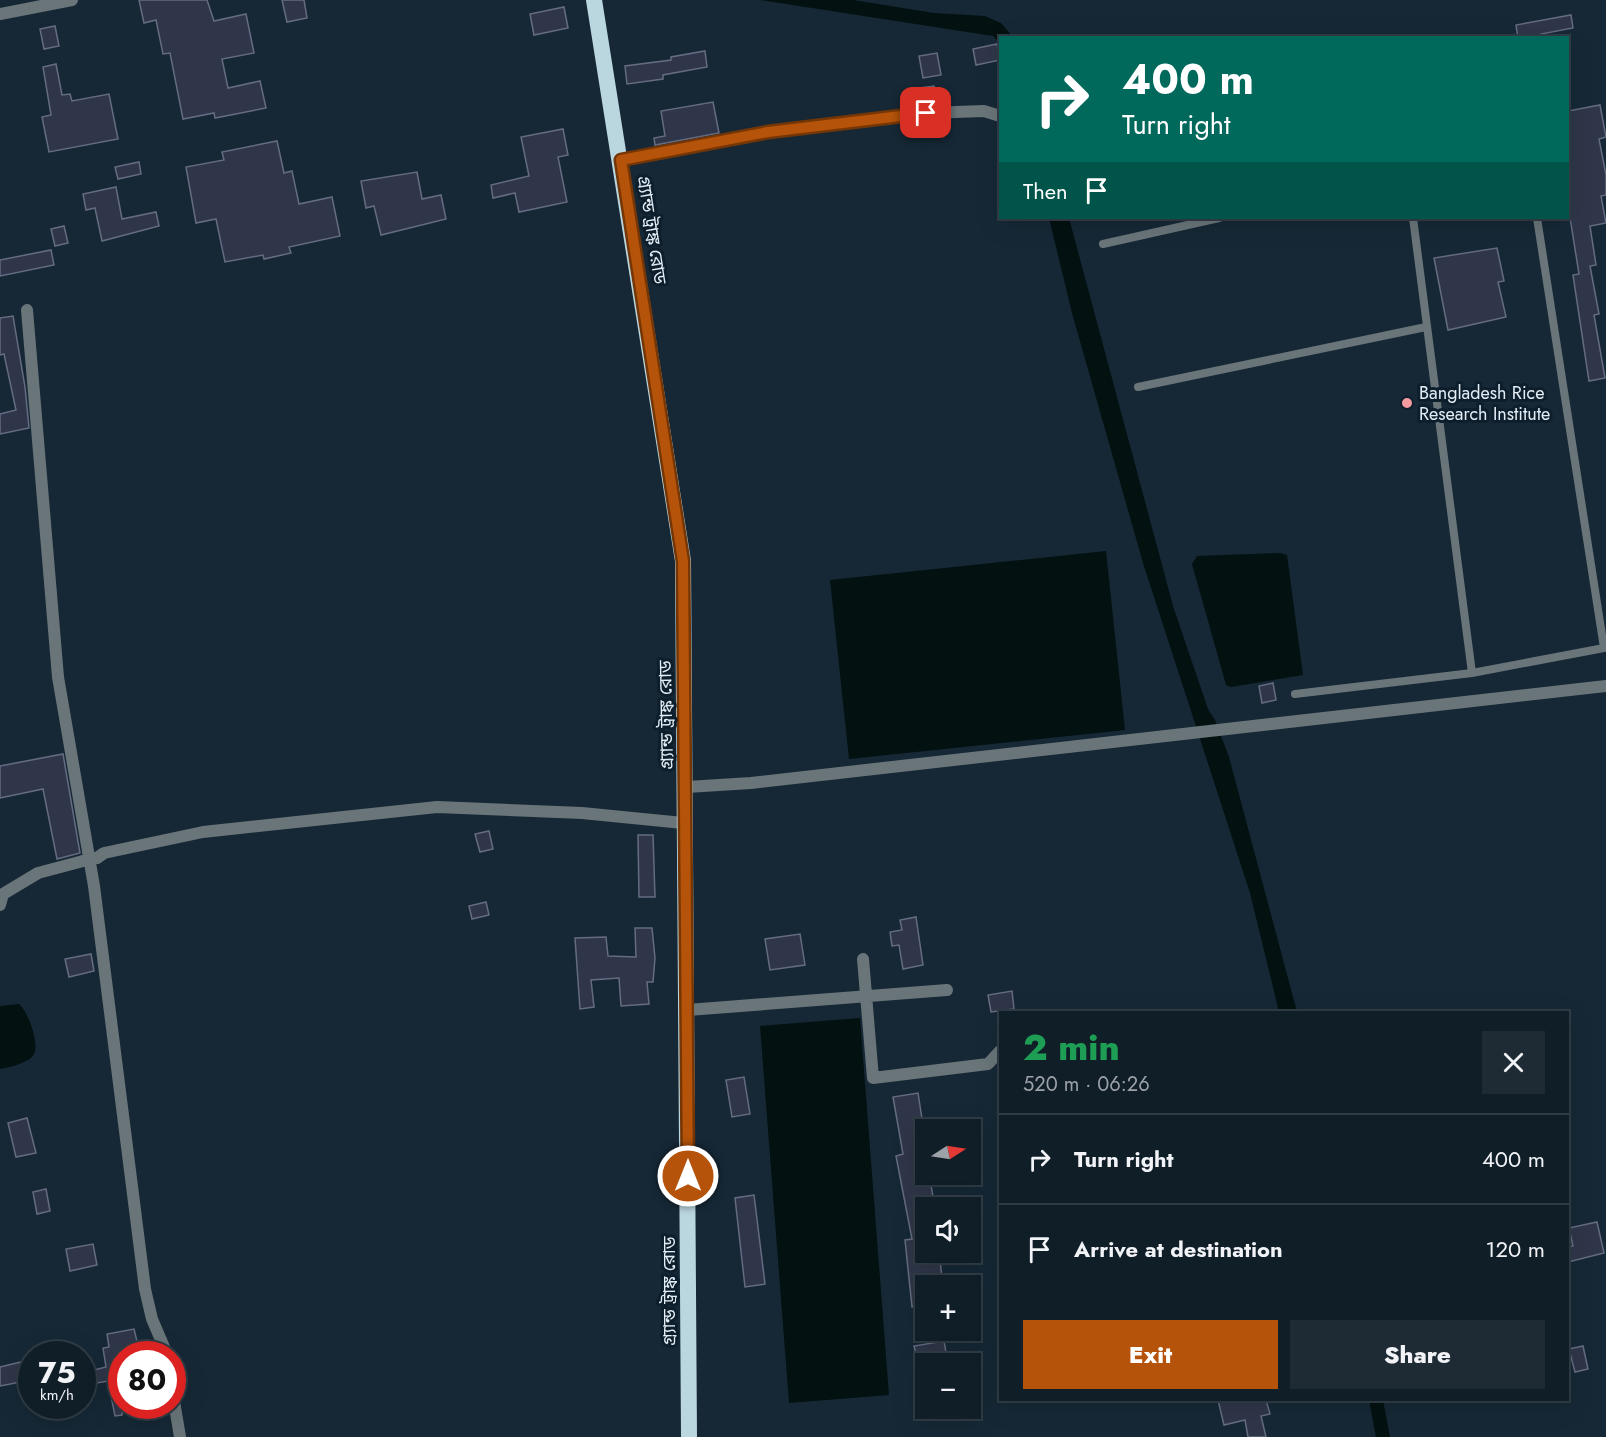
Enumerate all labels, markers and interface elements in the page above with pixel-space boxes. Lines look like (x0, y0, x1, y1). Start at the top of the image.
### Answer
text: 400 m (1122, 49, 1254, 110)
icon: right (1023, 60, 1101, 138)
pin (900, 87, 951, 138)
icon: arrive (909, 96, 942, 129)
text: Turn right (1122, 105, 1230, 144)
street label: গ্র্যান্ড ট্রাঙ্ক রোড (631, 174, 673, 286)
icon: arrive (1080, 174, 1113, 207)
text: Then (1023, 175, 1068, 207)
place label: Bangladesh Rice Research Institute (1419, 380, 1550, 427)
marker: Bangladesh Rice Research Institute (1400, 396, 1414, 410)
street label: গ্র্যান্ড ট্রাঙ্ক রোড (652, 660, 680, 770)
text: 2 min (1023, 1021, 1120, 1073)
button: close (1482, 1031, 1545, 1094)
text: 520 m · 06:26 (1023, 1070, 1150, 1099)
north arrow (915, 1119, 981, 1185)
map controls (915, 1119, 981, 1419)
icon: right (1023, 1143, 1056, 1176)
text: Turn right (1074, 1143, 1174, 1175)
text: 400 m (1482, 1143, 1545, 1175)
position arrow (656, 1144, 720, 1208)
button: sound (915, 1197, 981, 1263)
icon: arrive (1023, 1233, 1056, 1266)
text: Arrive at destination (1074, 1233, 1283, 1265)
text: 120 m (1486, 1233, 1545, 1265)
street label: গ্র্যান্ড ট্রাঙ্ক রোড (656, 1236, 682, 1346)
button: + (915, 1275, 981, 1341)
button: Exit (1023, 1320, 1278, 1389)
button: Share (1290, 1320, 1545, 1389)
speed limit sign: 80 (108, 1341, 186, 1419)
text: 75 (38, 1351, 76, 1394)
button: − (915, 1353, 981, 1419)
text: km/h (40, 1384, 74, 1406)

